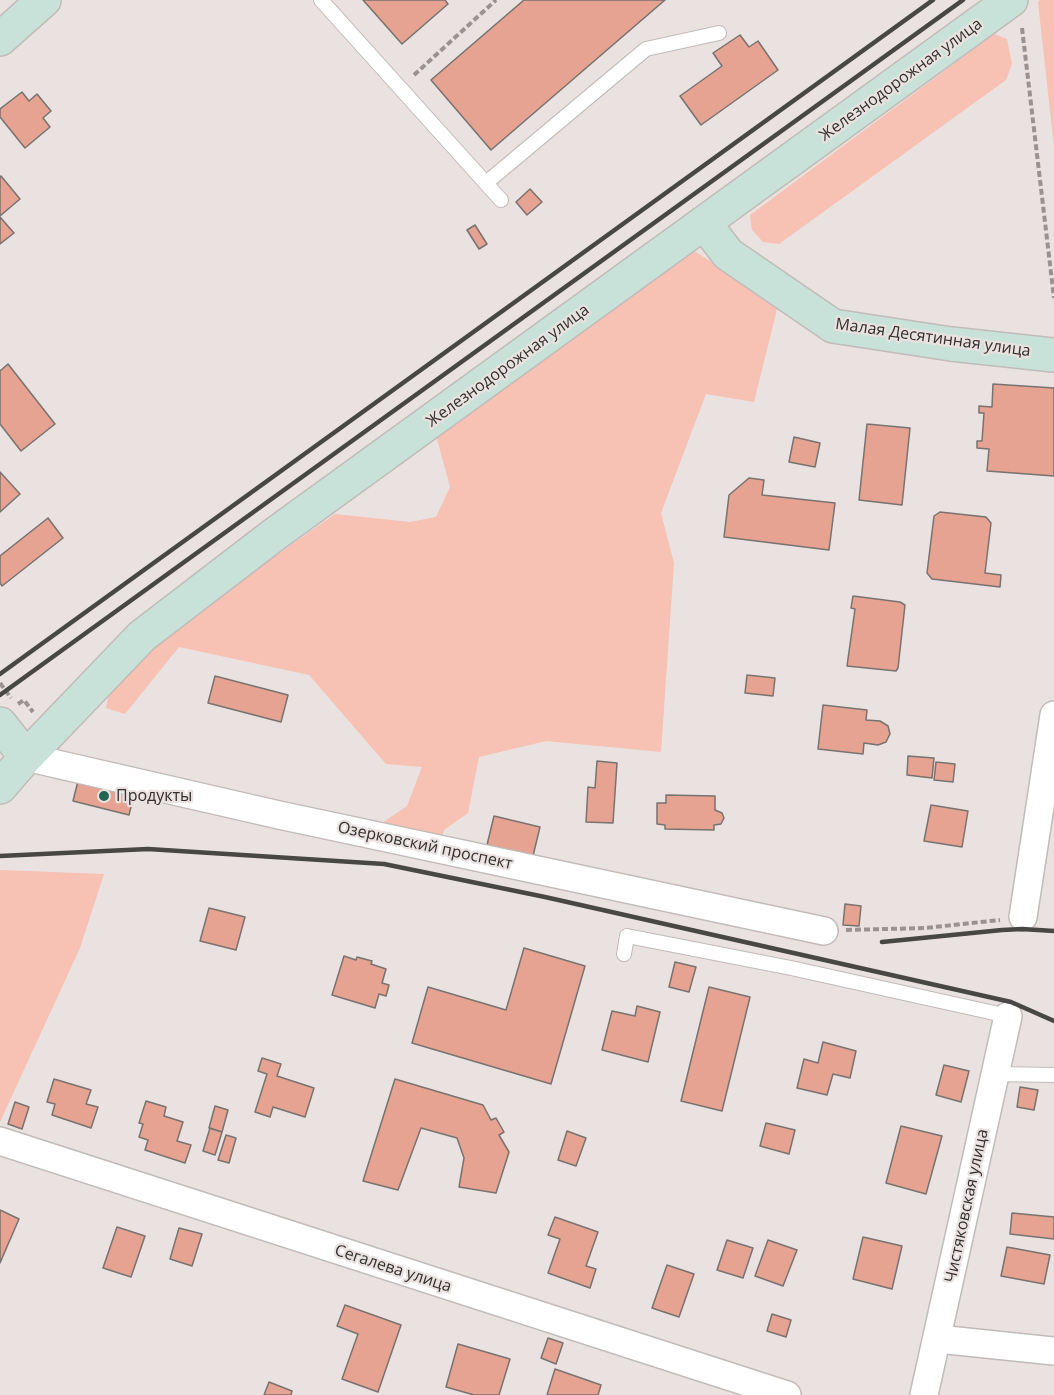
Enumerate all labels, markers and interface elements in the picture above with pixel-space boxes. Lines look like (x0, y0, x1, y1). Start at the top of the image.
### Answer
street label: Железнодорожная улица (816, 15, 986, 145)
street label: Железнодорожная улица (423, 301, 593, 431)
street label: Малая Десятинная улица (834, 315, 1032, 361)
place label: Продукты (116, 786, 192, 806)
marker: Продукты (97, 789, 111, 803)
street label: Озерковский проспект (336, 818, 514, 874)
street label: Чистяковская улица (941, 1127, 993, 1285)
street label: Сегалева улица (332, 1241, 454, 1297)

